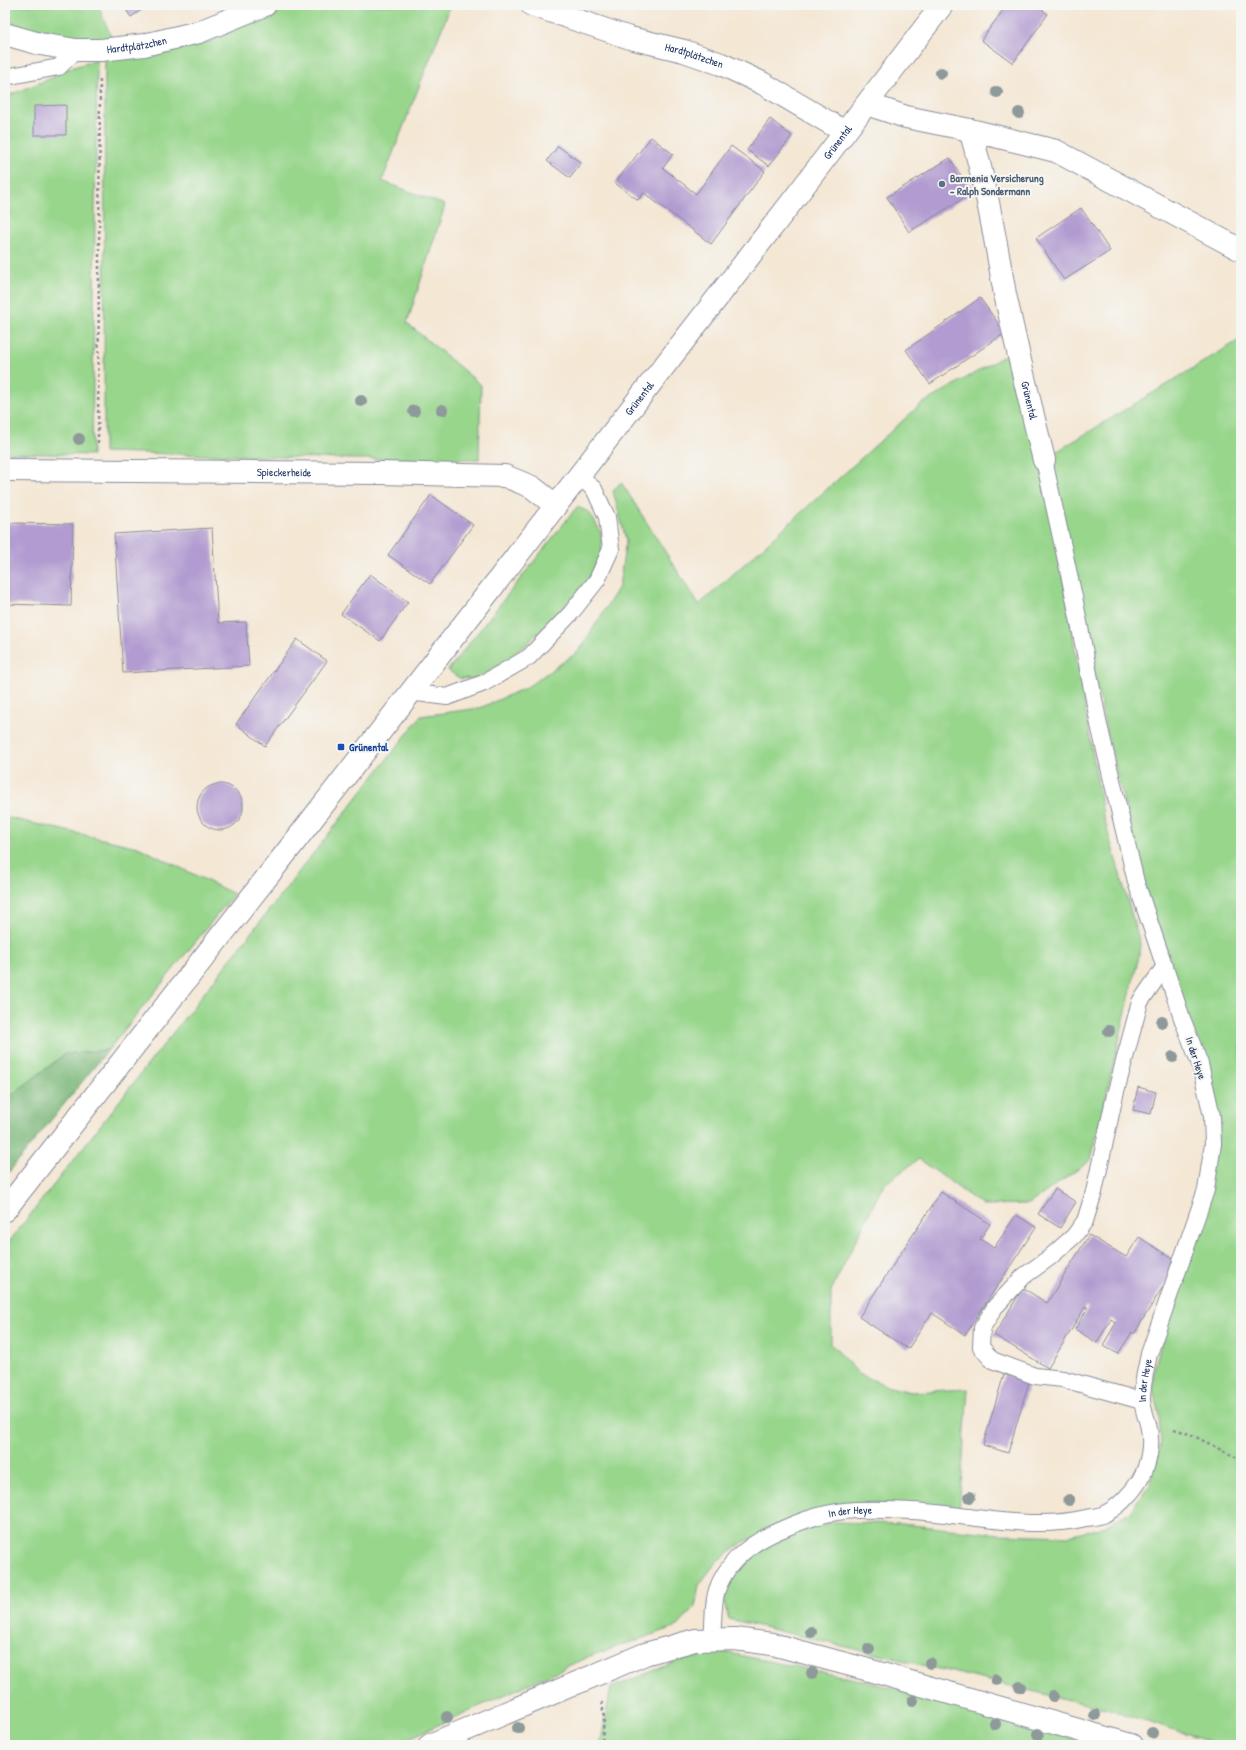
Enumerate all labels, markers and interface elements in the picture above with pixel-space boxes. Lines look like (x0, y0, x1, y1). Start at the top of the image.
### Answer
street label: Hardtplätzchen (106, 33, 168, 56)
street label: Hardtplätzchen (664, 40, 725, 71)
street label: Grünental (820, 122, 855, 162)
place label: Barmenia Versicherung - Ralph Sondermann (950, 171, 1044, 199)
marker: Barmenia Versicherung - Ralph Sondermann (937, 179, 947, 189)
street label: Grünental (622, 378, 657, 418)
street label: Grünental (1018, 380, 1041, 421)
street label: Spieckerheide (257, 465, 312, 479)
place label: Grünental (349, 740, 389, 754)
marker: Grünental (336, 742, 346, 752)
street label: In der Heye (1183, 1035, 1210, 1082)
street label: In der Heye (1135, 1357, 1155, 1403)
street label: In der Heye (827, 1503, 873, 1520)

